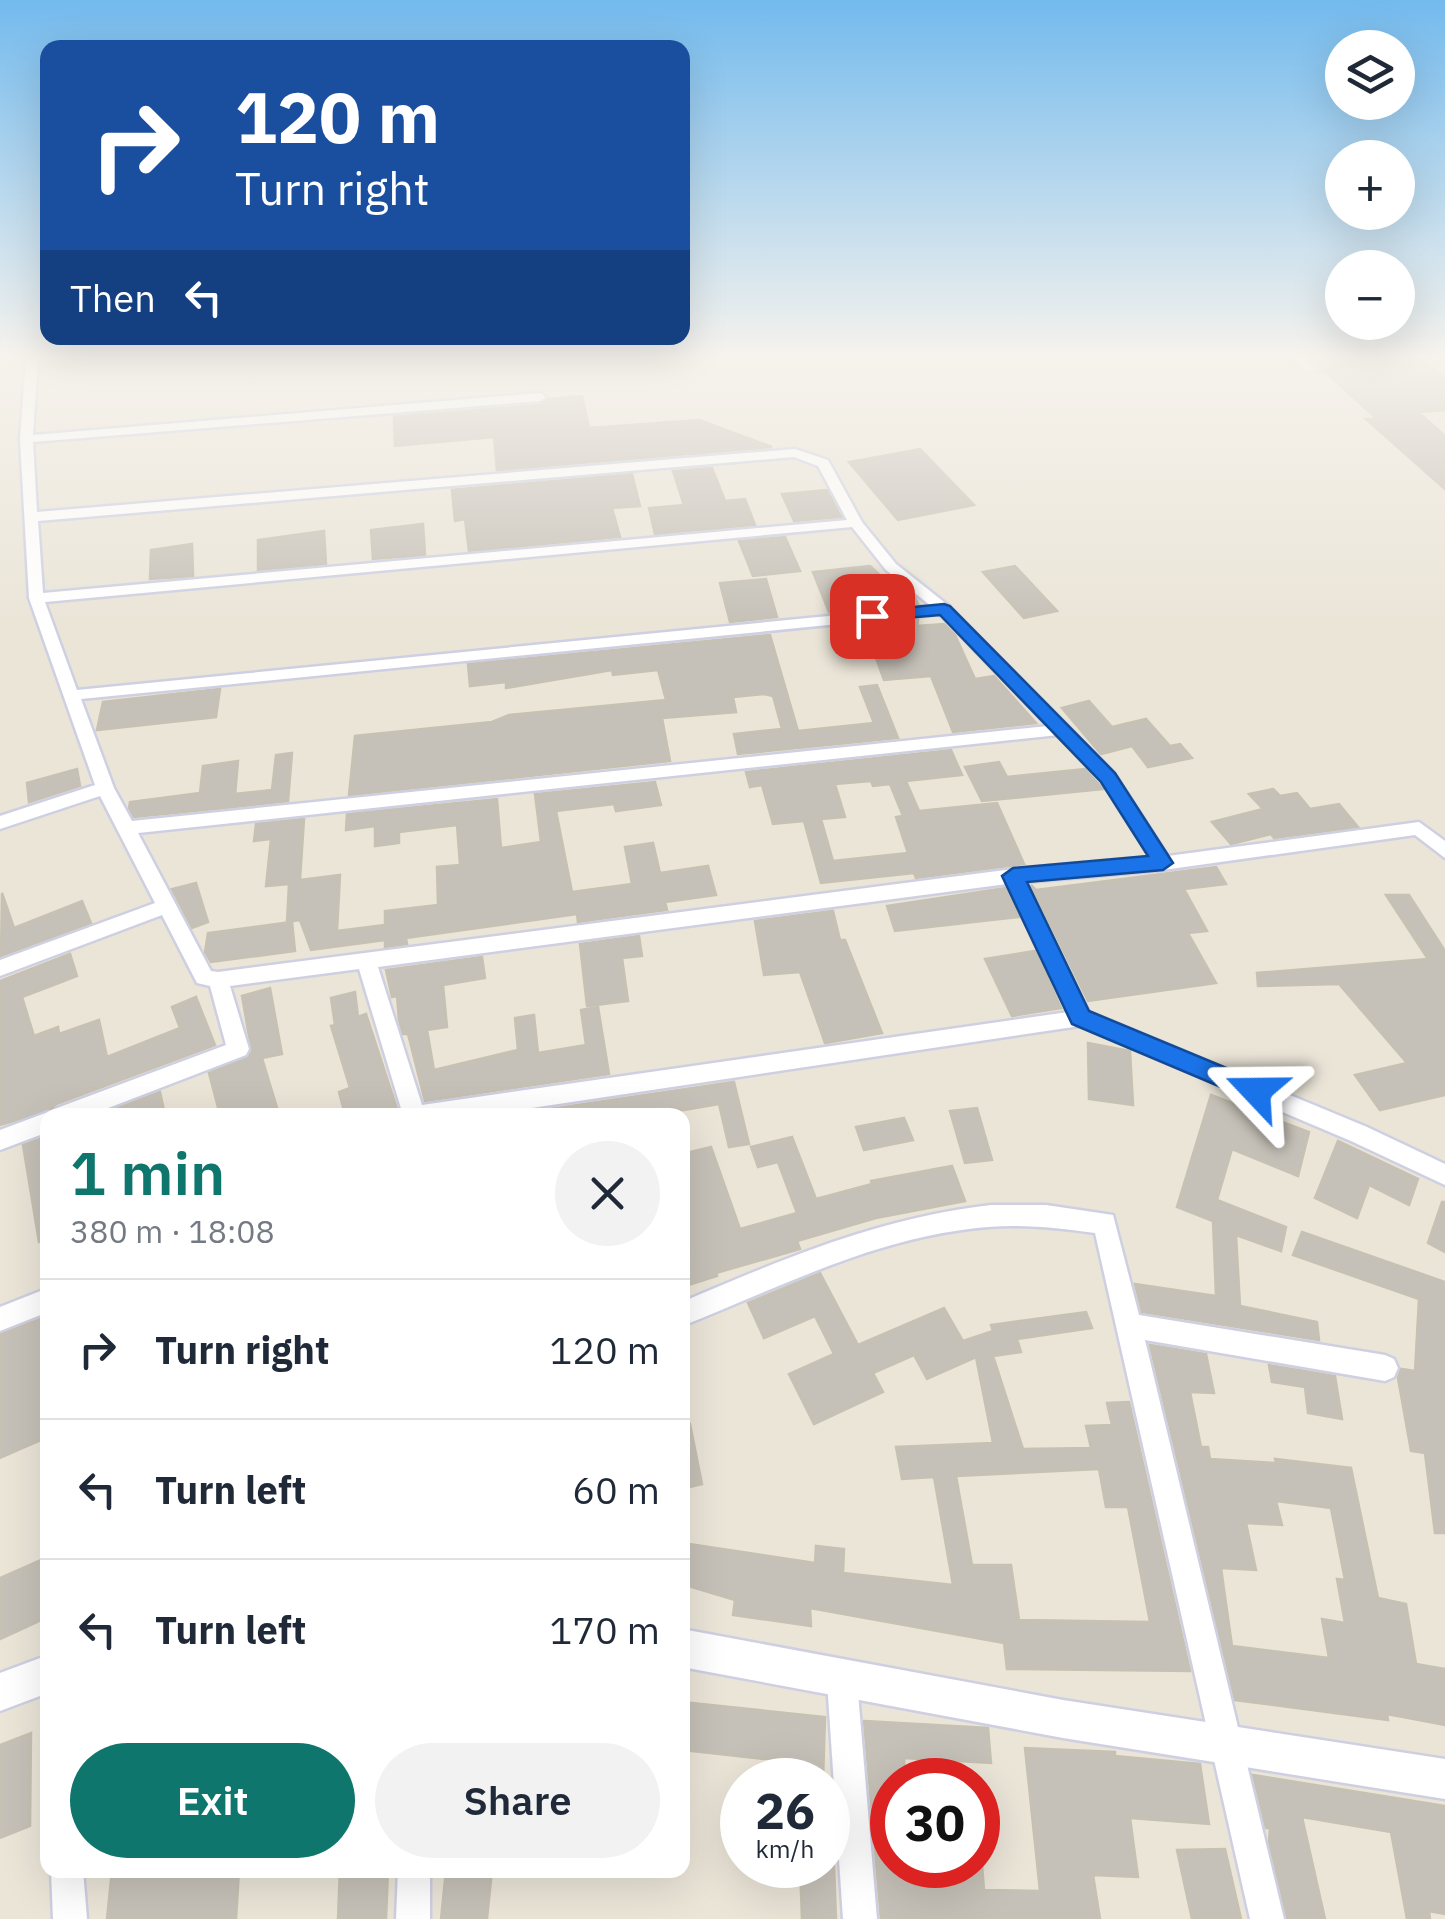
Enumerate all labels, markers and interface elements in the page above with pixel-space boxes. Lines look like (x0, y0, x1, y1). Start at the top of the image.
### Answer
map controls (1325, 30, 1415, 340)
button: layers (1325, 30, 1415, 120)
text: 120 m (235, 71, 440, 162)
icon: right (70, 80, 200, 210)
button: + (1325, 140, 1415, 230)
text: Turn right (235, 159, 430, 217)
button: − (1325, 250, 1415, 340)
icon: left (176, 270, 231, 325)
text: Then (70, 273, 156, 322)
pin (830, 574, 915, 659)
icon: arrive (845, 589, 900, 644)
position arrow (1204, 1039, 1308, 1143)
text: 1 min (70, 1133, 225, 1212)
button: close (555, 1141, 660, 1246)
text: 380 m · 18:08 (70, 1210, 275, 1252)
icon: right (70, 1322, 125, 1377)
text: Turn right (155, 1325, 330, 1374)
text: 120 m (549, 1325, 660, 1374)
icon: left (70, 1462, 125, 1517)
text: Turn left (155, 1465, 306, 1514)
text: 60 m (572, 1465, 660, 1514)
icon: left (70, 1602, 125, 1657)
text: Turn left (155, 1605, 306, 1654)
text: 170 m (549, 1605, 660, 1654)
button: Exit (70, 1743, 355, 1858)
button: Share (375, 1743, 660, 1858)
speed limit sign: 30 (870, 1758, 1000, 1888)
text: 26 (755, 1778, 815, 1843)
text: km/h (756, 1832, 814, 1865)

